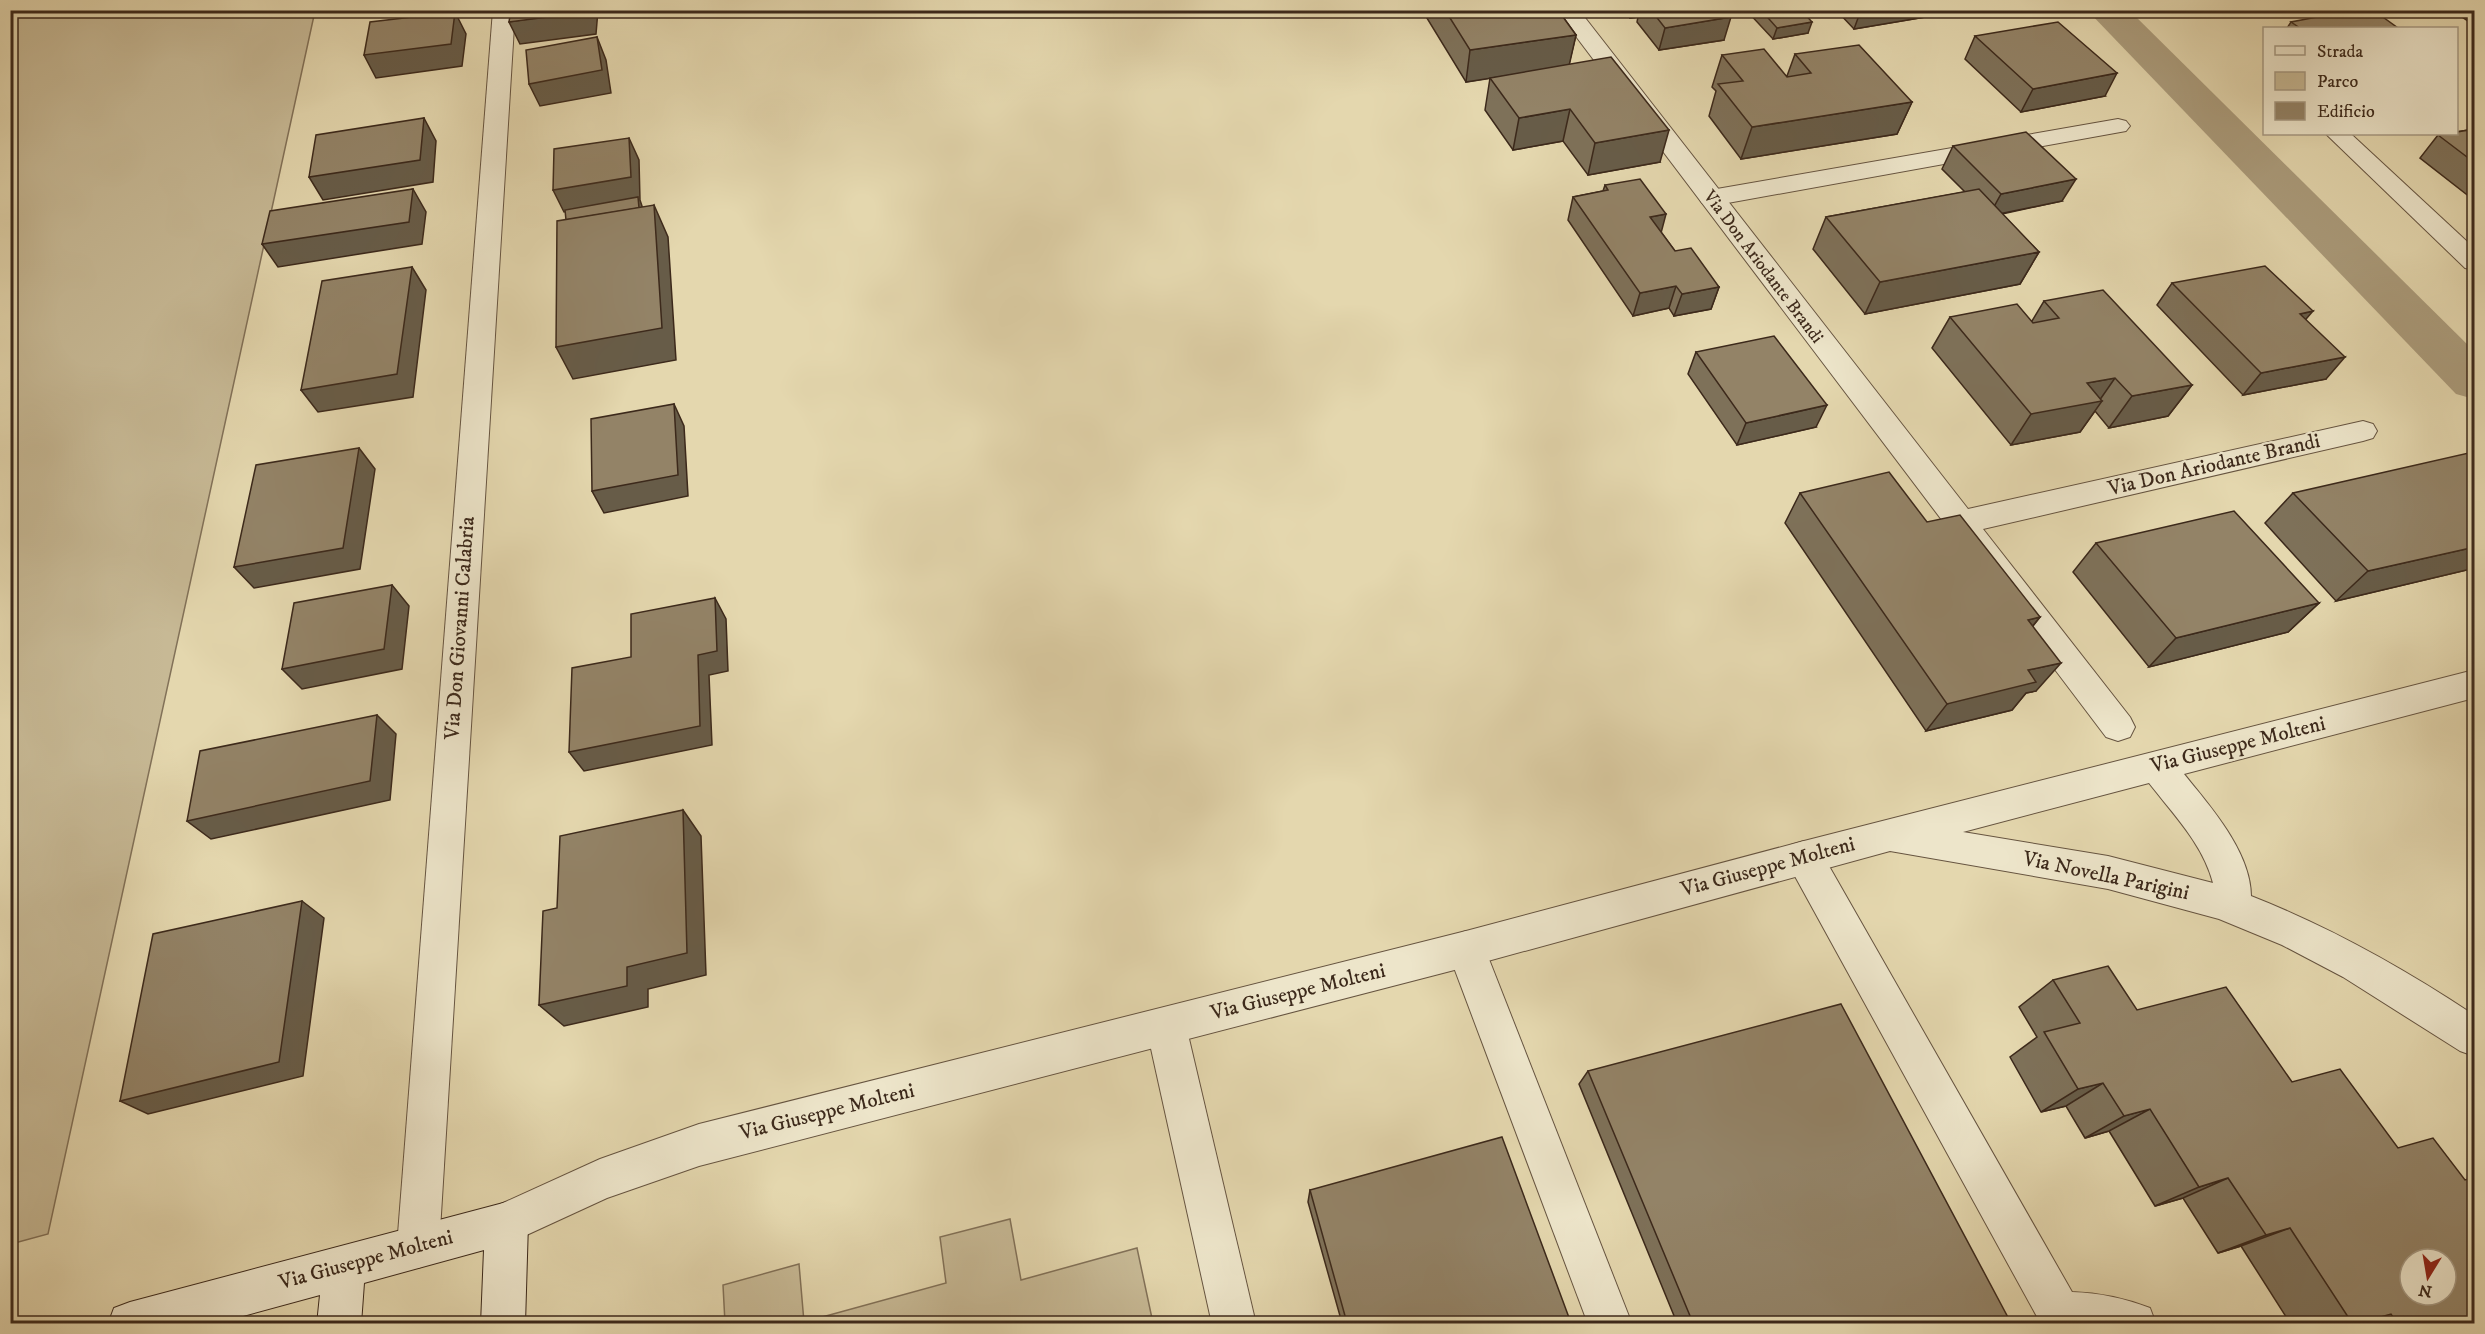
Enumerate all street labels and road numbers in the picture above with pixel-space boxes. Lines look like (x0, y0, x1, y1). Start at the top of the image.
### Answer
street label: Via Don Ariodante Brandi (1698, 185, 1828, 348)
street label: Via Don Ariodante Brandi (2104, 428, 2323, 502)
street label: Via Don Giovanni Calabria (439, 515, 481, 741)
street label: Via Giuseppe Molteni (2147, 711, 2328, 780)
street label: Via Giuseppe Molteni (1677, 831, 1858, 903)
street label: Via Novella Parigini (2020, 845, 2191, 906)
street label: Via Giuseppe Molteni (1207, 958, 1388, 1027)
street label: Via Giuseppe Molteni (736, 1078, 917, 1147)
street label: Via Giuseppe Molteni (275, 1224, 456, 1296)

